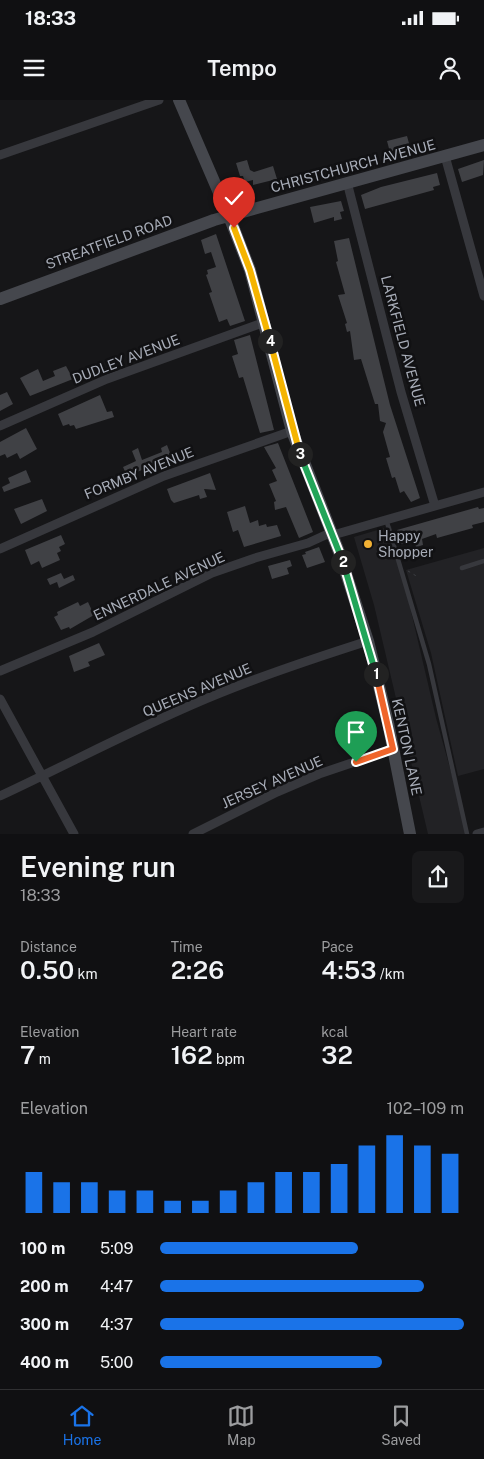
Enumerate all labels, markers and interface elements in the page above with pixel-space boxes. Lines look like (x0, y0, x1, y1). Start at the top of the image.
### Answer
text: 18:33 (25, 7, 76, 29)
icon: menu (20, 54, 48, 82)
icon: person (436, 54, 464, 82)
text: Tempo (207, 55, 277, 81)
street label: CHRISTCHURCH AVENUE (269, 136, 437, 196)
pin (213, 177, 255, 228)
icon: check (220, 184, 248, 212)
street label: STREATFIELD ROAD (44, 212, 174, 272)
street label: LARKFIELD AVENUE (378, 274, 428, 408)
pin: 4 (258, 328, 282, 354)
street label: DUDLEY AVENUE (70, 331, 182, 387)
text: 4 (266, 333, 275, 349)
pin: 3 (288, 442, 312, 466)
street label: FORMBY AVENUE (82, 444, 196, 502)
text: 3 (296, 446, 305, 462)
place label: Happy Shopper (378, 528, 433, 560)
marker: Happy Shopper (362, 538, 374, 550)
street label: ENNERDALE AVENUE (91, 549, 227, 623)
pin: 2 (330, 550, 356, 574)
text: 2 (339, 554, 348, 570)
street label: QUEENS AVENUE (140, 660, 254, 720)
pin: 1 (364, 662, 388, 686)
text: 1 (374, 666, 380, 682)
street label: KENTON LANE (389, 697, 425, 797)
pin (335, 711, 377, 762)
icon: arrive (342, 718, 370, 746)
street label: JERSEY AVENUE (219, 753, 325, 811)
text: Evening run (20, 850, 176, 883)
button: share (412, 851, 464, 903)
text: 18:33 (20, 886, 61, 905)
text: Distance (20, 939, 77, 955)
text: Time (171, 939, 203, 955)
text: Pace (321, 939, 353, 955)
text: 0.50 (20, 955, 74, 985)
text: 2:26 (171, 955, 224, 985)
text: 4:53 (321, 955, 376, 985)
text: km (74, 966, 98, 982)
text: /km (376, 966, 405, 982)
text: Elevation (20, 1024, 79, 1040)
text: Heart rate (171, 1024, 237, 1040)
text: kcal (321, 1024, 348, 1040)
text: 7 (20, 1040, 35, 1070)
text: 162 (171, 1040, 213, 1070)
text: 32 (321, 1040, 353, 1070)
text: m (35, 1051, 51, 1067)
text: bpm (213, 1051, 245, 1067)
text: Elevation (20, 1099, 88, 1118)
text: 102–109 m (387, 1099, 464, 1118)
text: 100 m (20, 1239, 65, 1258)
text: 5:09 (100, 1239, 134, 1258)
text: 200 m (20, 1277, 69, 1296)
text: 4:47 (100, 1277, 133, 1296)
text: 300 m (20, 1315, 69, 1334)
text: 4:37 (100, 1315, 133, 1334)
text: 400 m (20, 1353, 69, 1372)
text: 5:00 (100, 1353, 133, 1372)
tab: Home (63, 1402, 101, 1448)
tab: Map (227, 1402, 255, 1448)
tab: Saved (381, 1402, 421, 1448)

